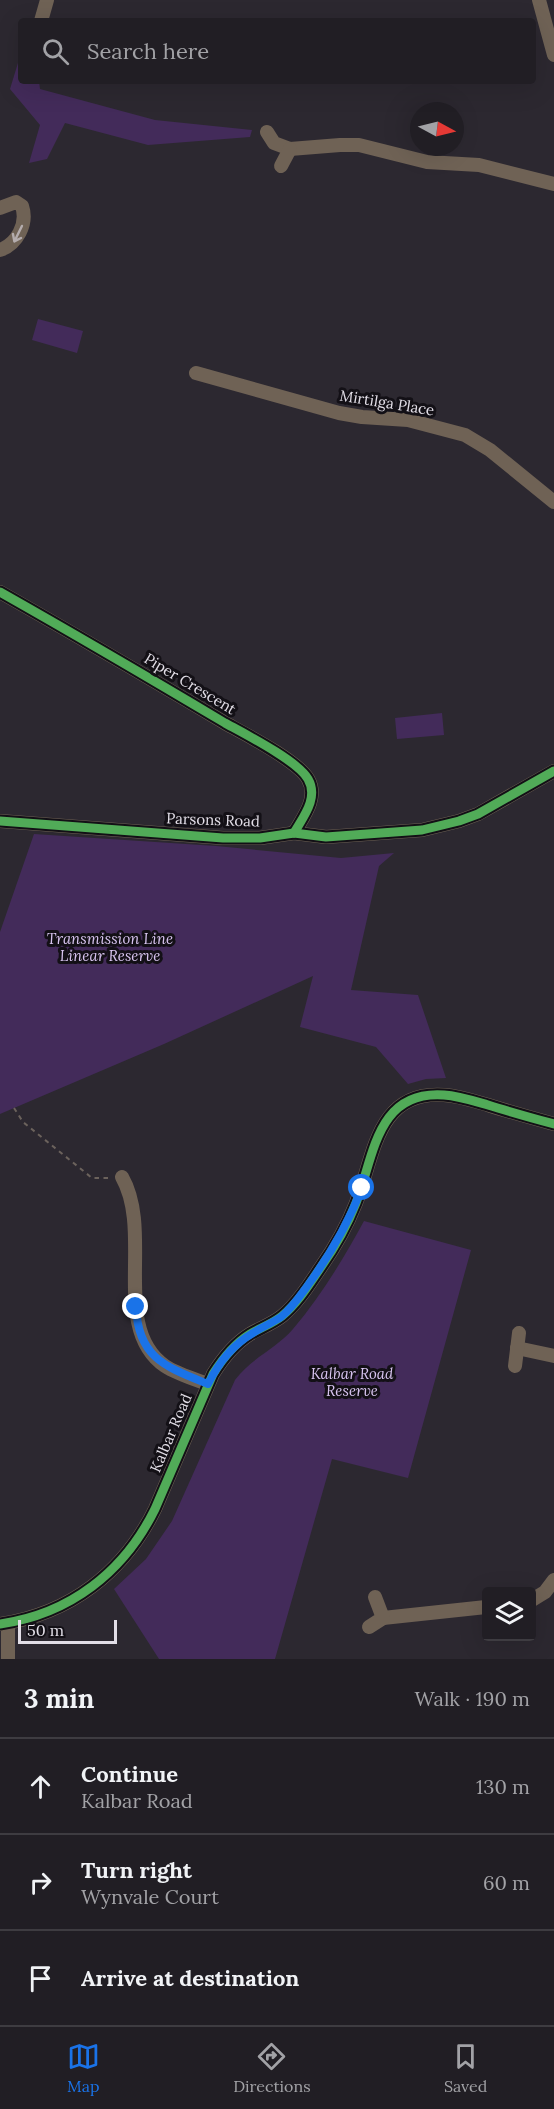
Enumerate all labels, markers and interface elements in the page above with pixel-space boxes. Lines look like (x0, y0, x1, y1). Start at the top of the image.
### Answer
search box (18, 18, 536, 84)
icon: search (39, 35, 72, 68)
text: Search here (87, 37, 209, 65)
north arrow (410, 102, 464, 156)
one-way arrow (11, 224, 23, 242)
street label: Mirtilga Place (338, 386, 436, 419)
street label: Piper Crescent (141, 649, 240, 718)
street label: Parsons Road (166, 808, 260, 831)
park label: Transmission Line Linear Reserve (47, 929, 173, 965)
route start (348, 1174, 374, 1200)
route end (122, 1293, 148, 1319)
park label: Kalbar Road Reserve (311, 1364, 394, 1400)
street label: Kalbar Road (145, 1391, 196, 1475)
map controls (482, 1587, 536, 1641)
button: layers (482, 1587, 536, 1641)
scale bar (18, 1617, 117, 1644)
text: 50 m (27, 1620, 64, 1640)
text: 3 min (24, 1682, 94, 1715)
text: Walk · 190 m (414, 1686, 530, 1711)
text: Continue (81, 1760, 178, 1788)
icon: ahead (24, 1770, 57, 1803)
text: 130 m (476, 1774, 530, 1799)
text: Kalbar Road (81, 1788, 193, 1813)
text: Turn right (81, 1856, 192, 1884)
icon: right (24, 1866, 57, 1899)
text: 60 m (483, 1870, 530, 1895)
text: Wynvale Court (81, 1884, 219, 1909)
icon: arrive (24, 1962, 57, 1995)
text: Arrive at destination (81, 1964, 299, 1992)
tab: Map (67, 2040, 100, 2096)
tab: Directions (233, 2040, 311, 2096)
tab: Saved (444, 2040, 487, 2096)

